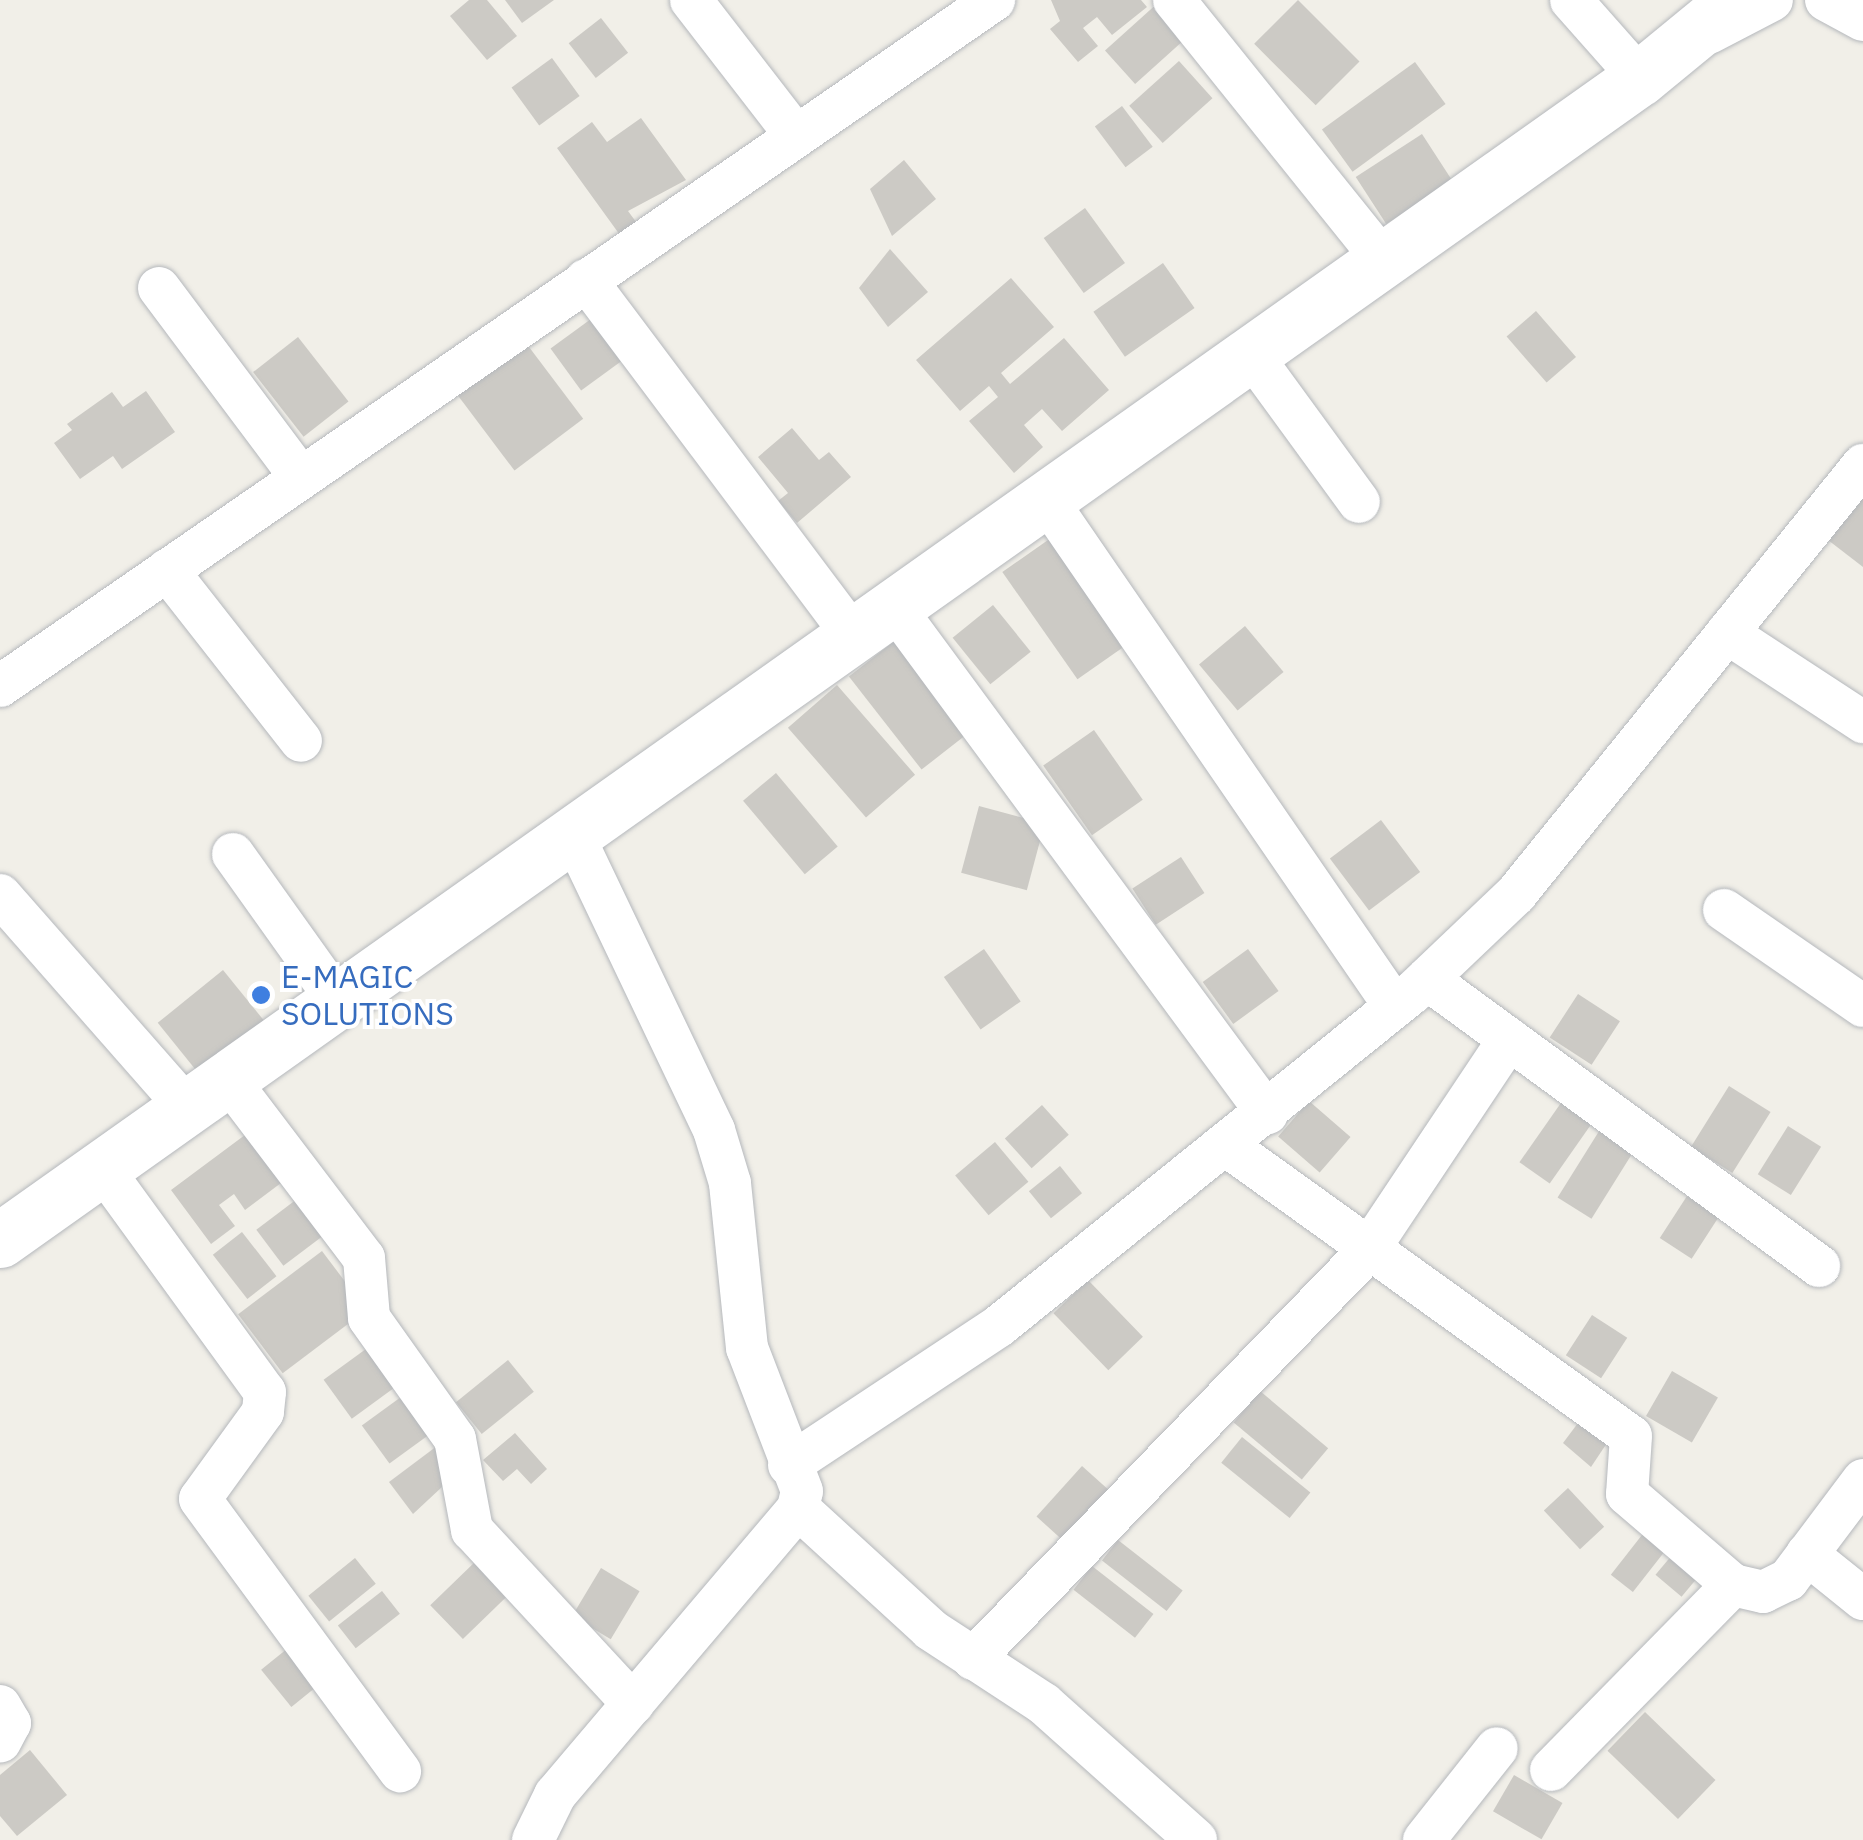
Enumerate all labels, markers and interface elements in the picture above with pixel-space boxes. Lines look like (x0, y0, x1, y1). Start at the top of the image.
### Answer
place label: E-MAGIC SOLUTIONS (281, 958, 454, 1033)
marker: E-MAGIC SOLUTIONS (250, 984, 272, 1006)

